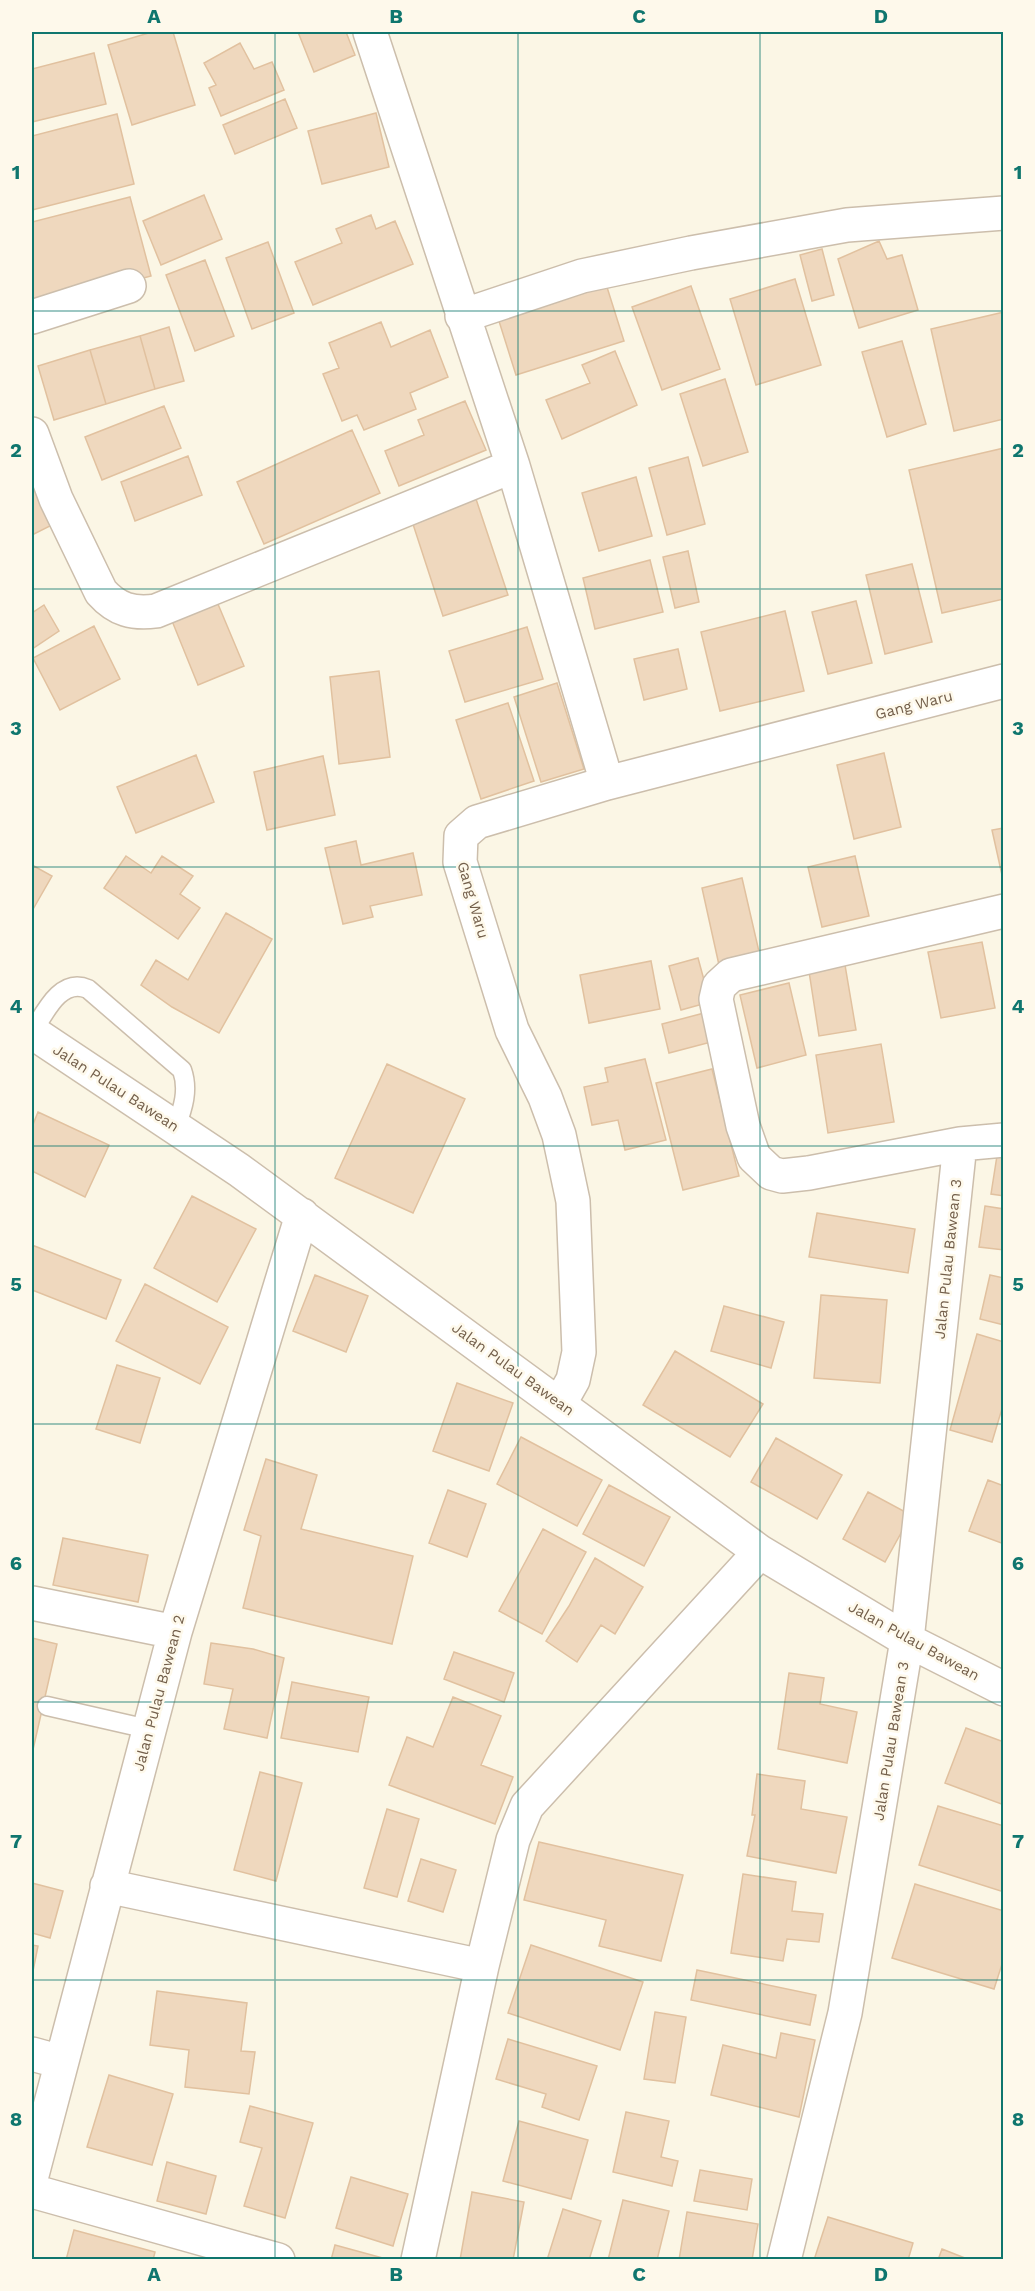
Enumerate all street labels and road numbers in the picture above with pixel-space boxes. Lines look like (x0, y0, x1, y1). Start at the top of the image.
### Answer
street label: Gang Waru (873, 687, 955, 723)
street label: Gang Waru (453, 860, 493, 940)
street label: Jalan Pulau Bawean (49, 1040, 183, 1136)
street label: Jalan Pulau Bawean 3 (931, 1178, 965, 1340)
street label: Jalan Pulau Bawean (448, 1319, 578, 1419)
street label: Jalan Pulau Bawean (845, 1598, 983, 1684)
street label: Jalan Pulau Bawean 2 (130, 1613, 188, 1773)
street label: Jalan Pulau Bawean 3 (870, 1660, 912, 1822)

